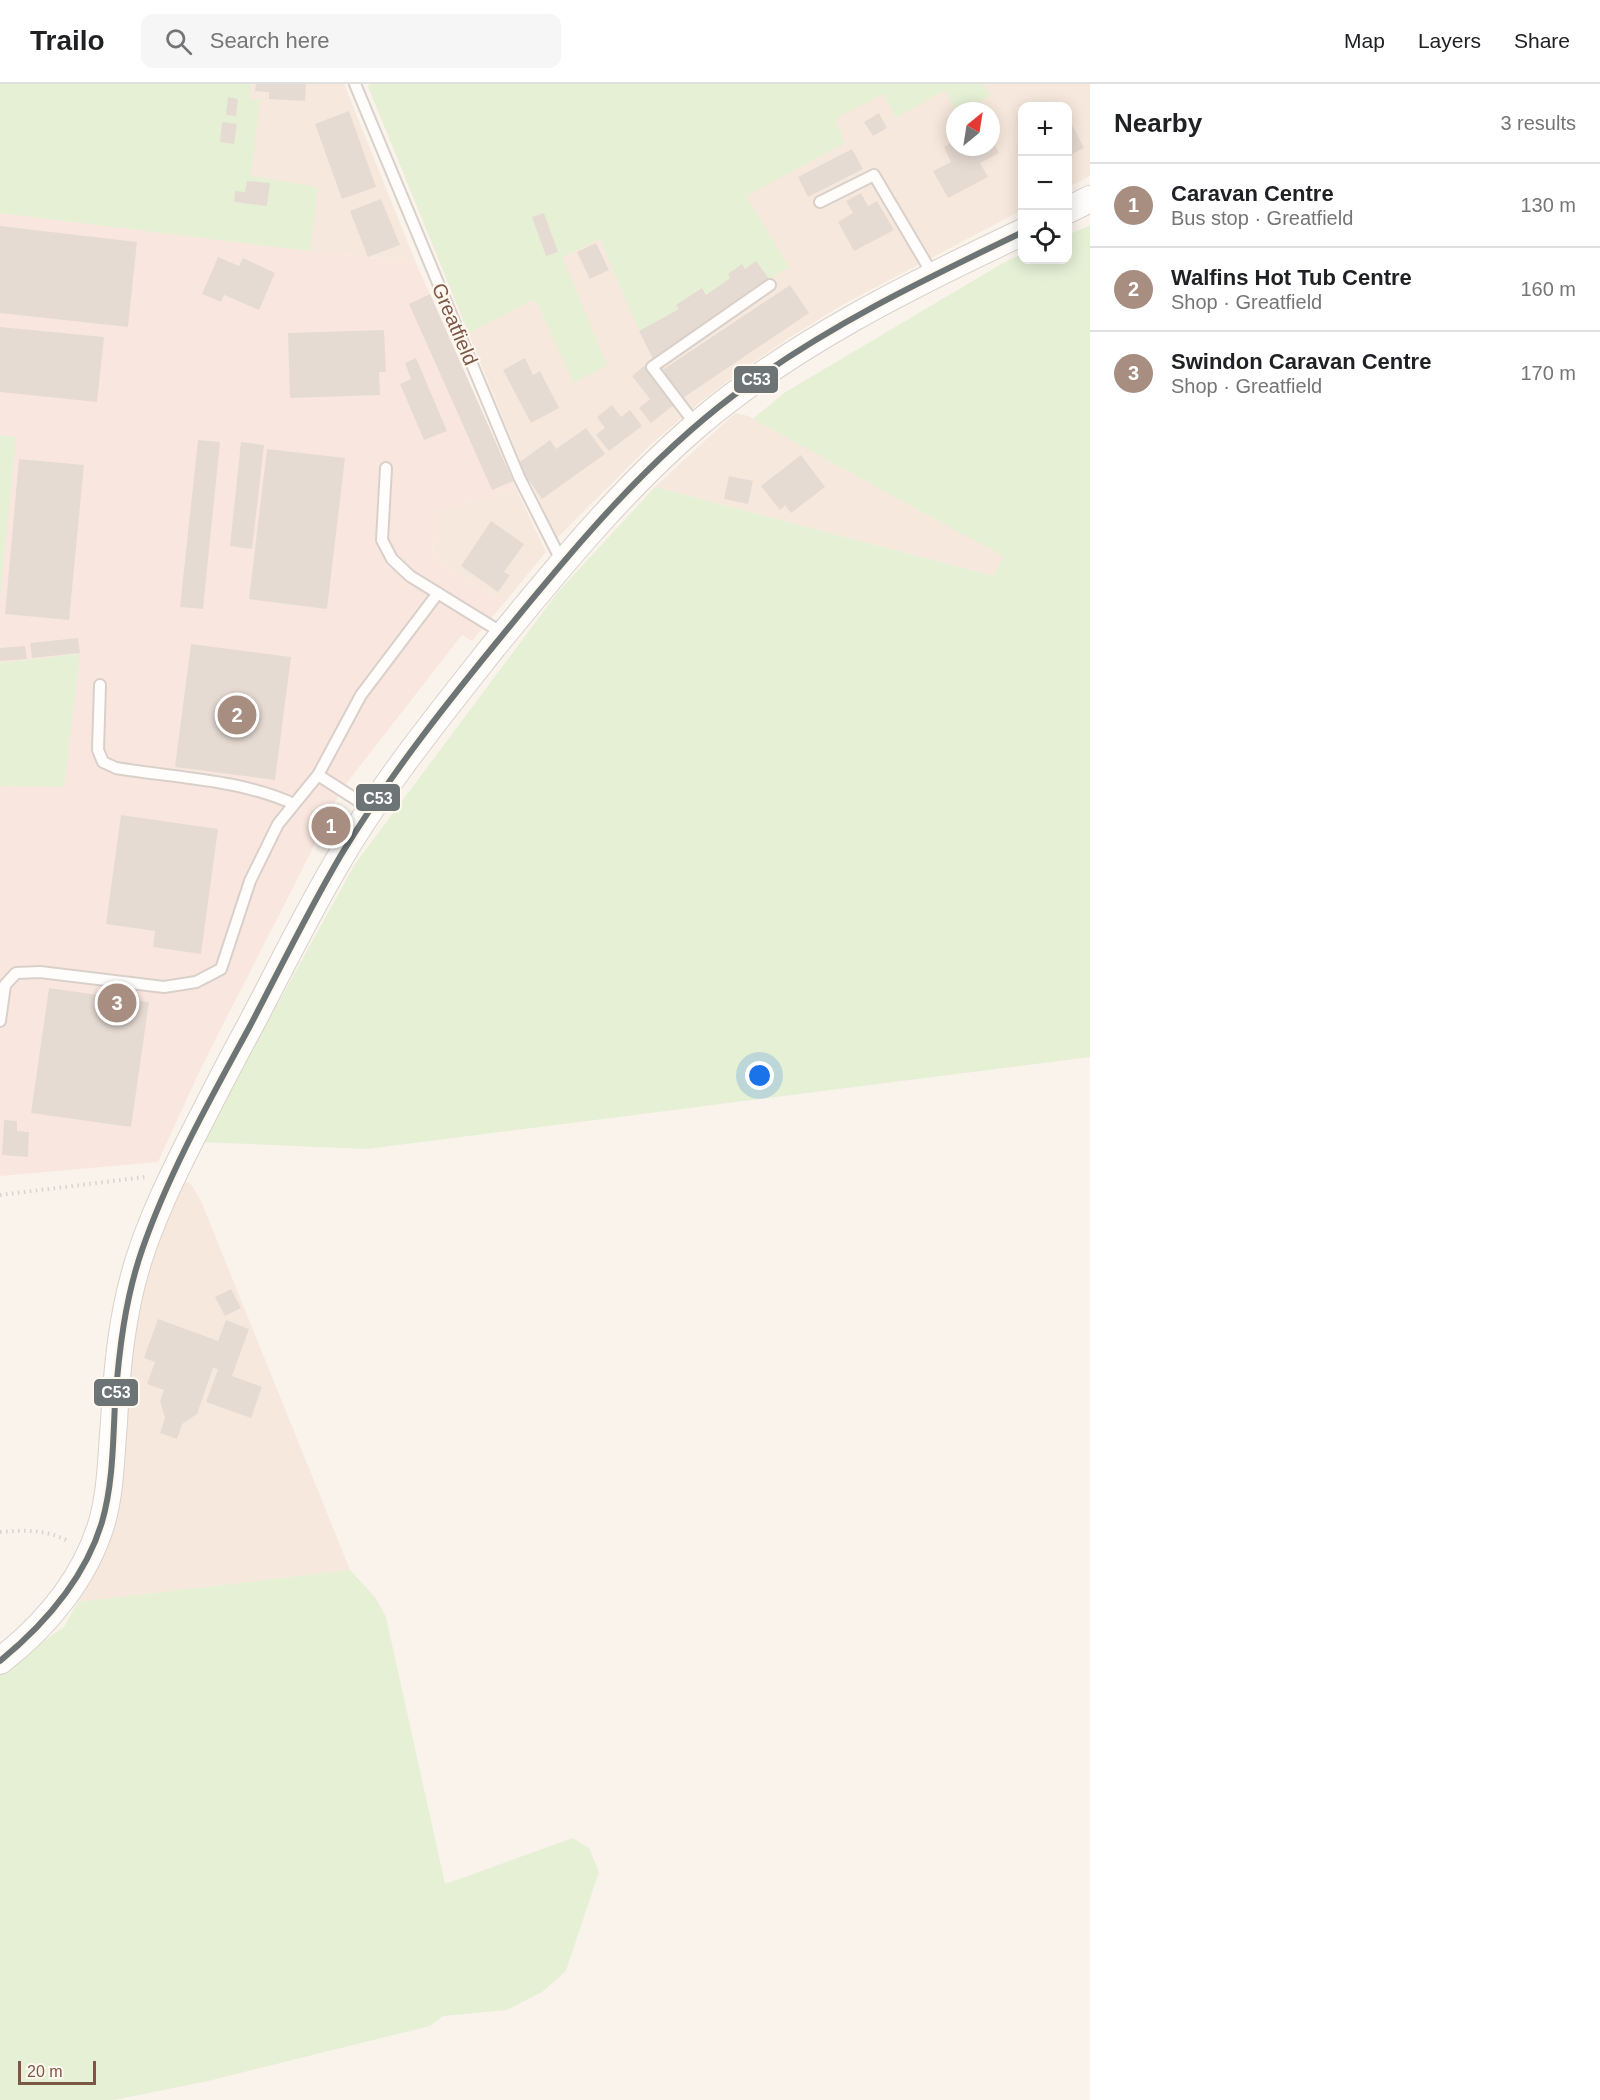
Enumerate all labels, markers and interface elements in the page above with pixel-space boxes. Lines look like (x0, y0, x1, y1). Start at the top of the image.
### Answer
search box (141, 14, 561, 68)
text: Trailo (30, 25, 105, 56)
icon: search (162, 25, 195, 58)
text: Search here (210, 28, 330, 53)
text: Map (1344, 29, 1385, 52)
text: Layers (1418, 29, 1481, 52)
text: Share (1514, 29, 1570, 52)
north arrow (946, 102, 1000, 156)
map controls (1018, 102, 1072, 264)
button: + (1018, 102, 1072, 156)
text: Nearby (1114, 108, 1202, 138)
text: 3 results (1500, 112, 1576, 134)
button: − (1018, 156, 1072, 210)
text: Caravan Centre (1171, 181, 1334, 206)
text: 1 (1128, 194, 1139, 216)
text: 130 m (1520, 194, 1576, 216)
text: Bus stop · Greatfield (1171, 207, 1353, 229)
button: locate (1018, 210, 1072, 264)
text: Walfins Hot Tub Centre (1171, 265, 1412, 290)
text: 2 (1128, 278, 1139, 300)
text: 160 m (1520, 278, 1576, 300)
street label: Greatfield (428, 280, 482, 368)
text: Shop · Greatfield (1171, 291, 1322, 313)
text: Swindon Caravan Centre (1171, 349, 1431, 374)
text: 3 (1128, 362, 1139, 384)
text: 170 m (1520, 362, 1576, 384)
line badge: C53 (733, 365, 779, 394)
text: C53 (741, 371, 771, 388)
text: Shop · Greatfield (1171, 375, 1322, 397)
pin: 2 (218, 692, 256, 738)
line badge: C53 (355, 783, 401, 812)
text: C53 (363, 790, 393, 807)
pin: 1 (312, 804, 350, 848)
pin: 3 (98, 980, 136, 1026)
your location (745, 1061, 774, 1090)
line badge: C53 (93, 1378, 139, 1407)
text: C53 (101, 1384, 131, 1401)
scale bar (18, 2058, 96, 2086)
text: 20 m (27, 2063, 63, 2080)

